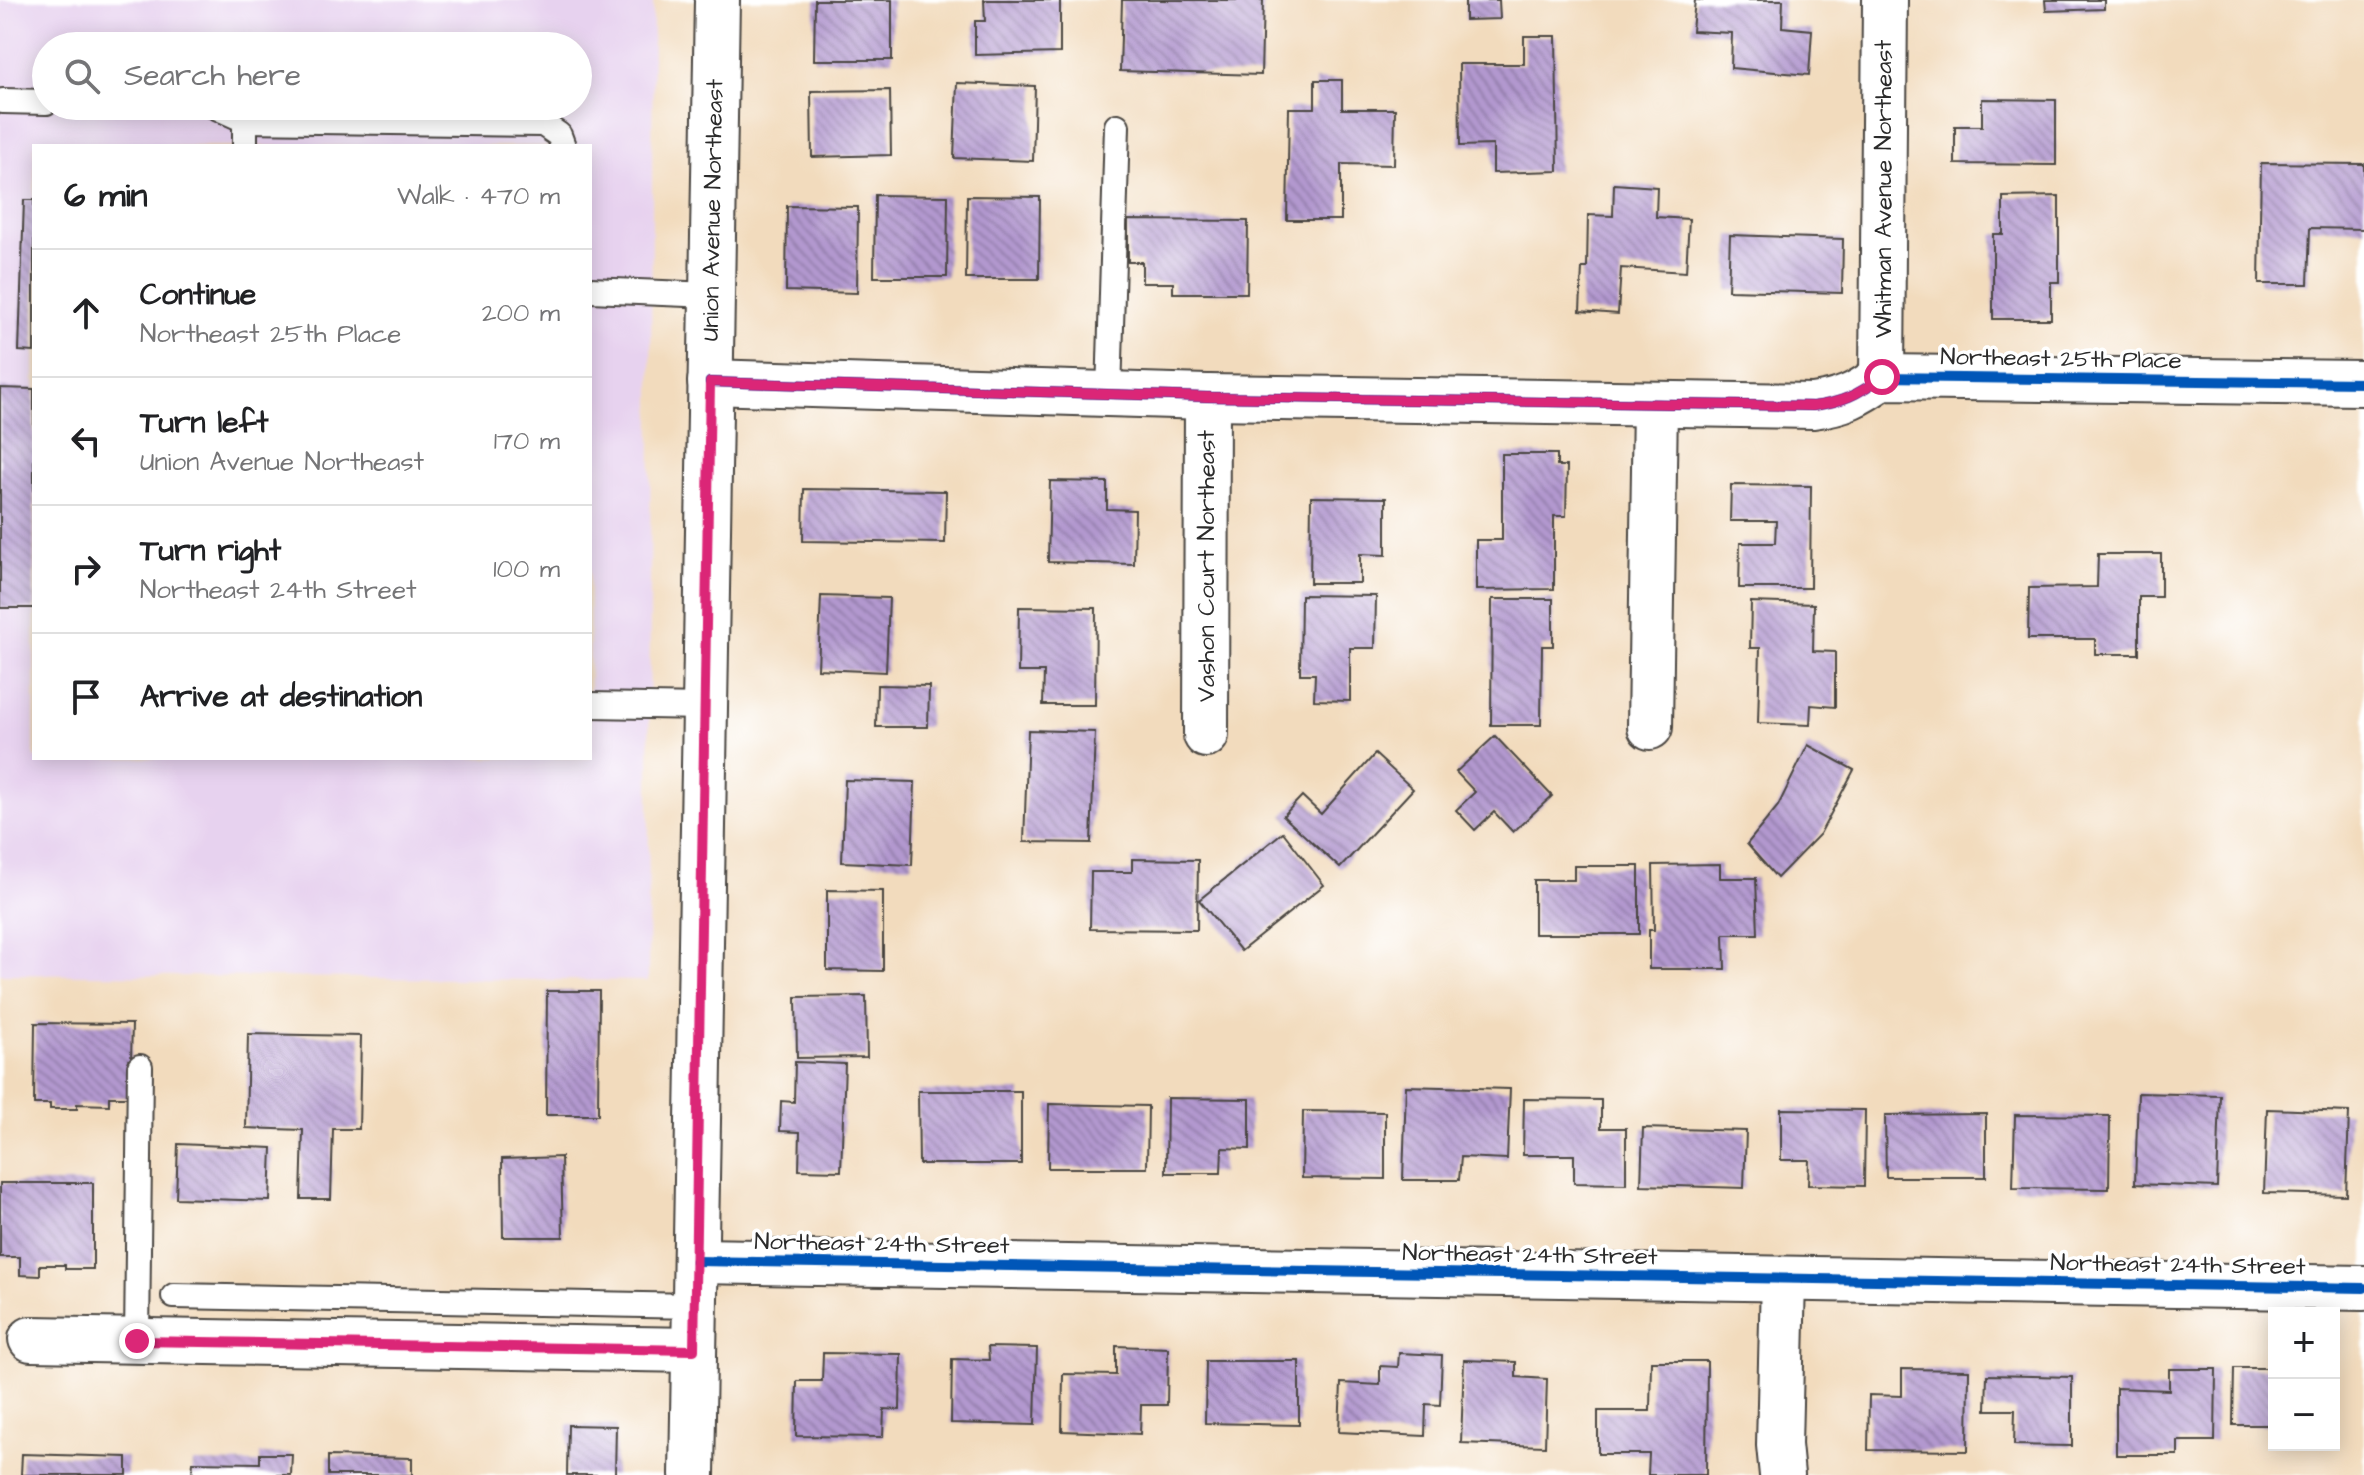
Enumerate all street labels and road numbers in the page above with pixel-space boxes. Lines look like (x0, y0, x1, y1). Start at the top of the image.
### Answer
street label: Whitman Avenue Northeast (1867, 40, 1901, 338)
street label: Union Avenue Northeast (694, 78, 732, 341)
street label: Northeast 25th Place (1940, 340, 2182, 378)
street label: Vashon Court Northeast (1190, 430, 1224, 702)
street label: Northeast 24th Street (754, 1225, 1010, 1263)
street label: Northeast 24th Street (1402, 1236, 1658, 1274)
street label: Northeast 24th Street (2050, 1246, 2306, 1284)

